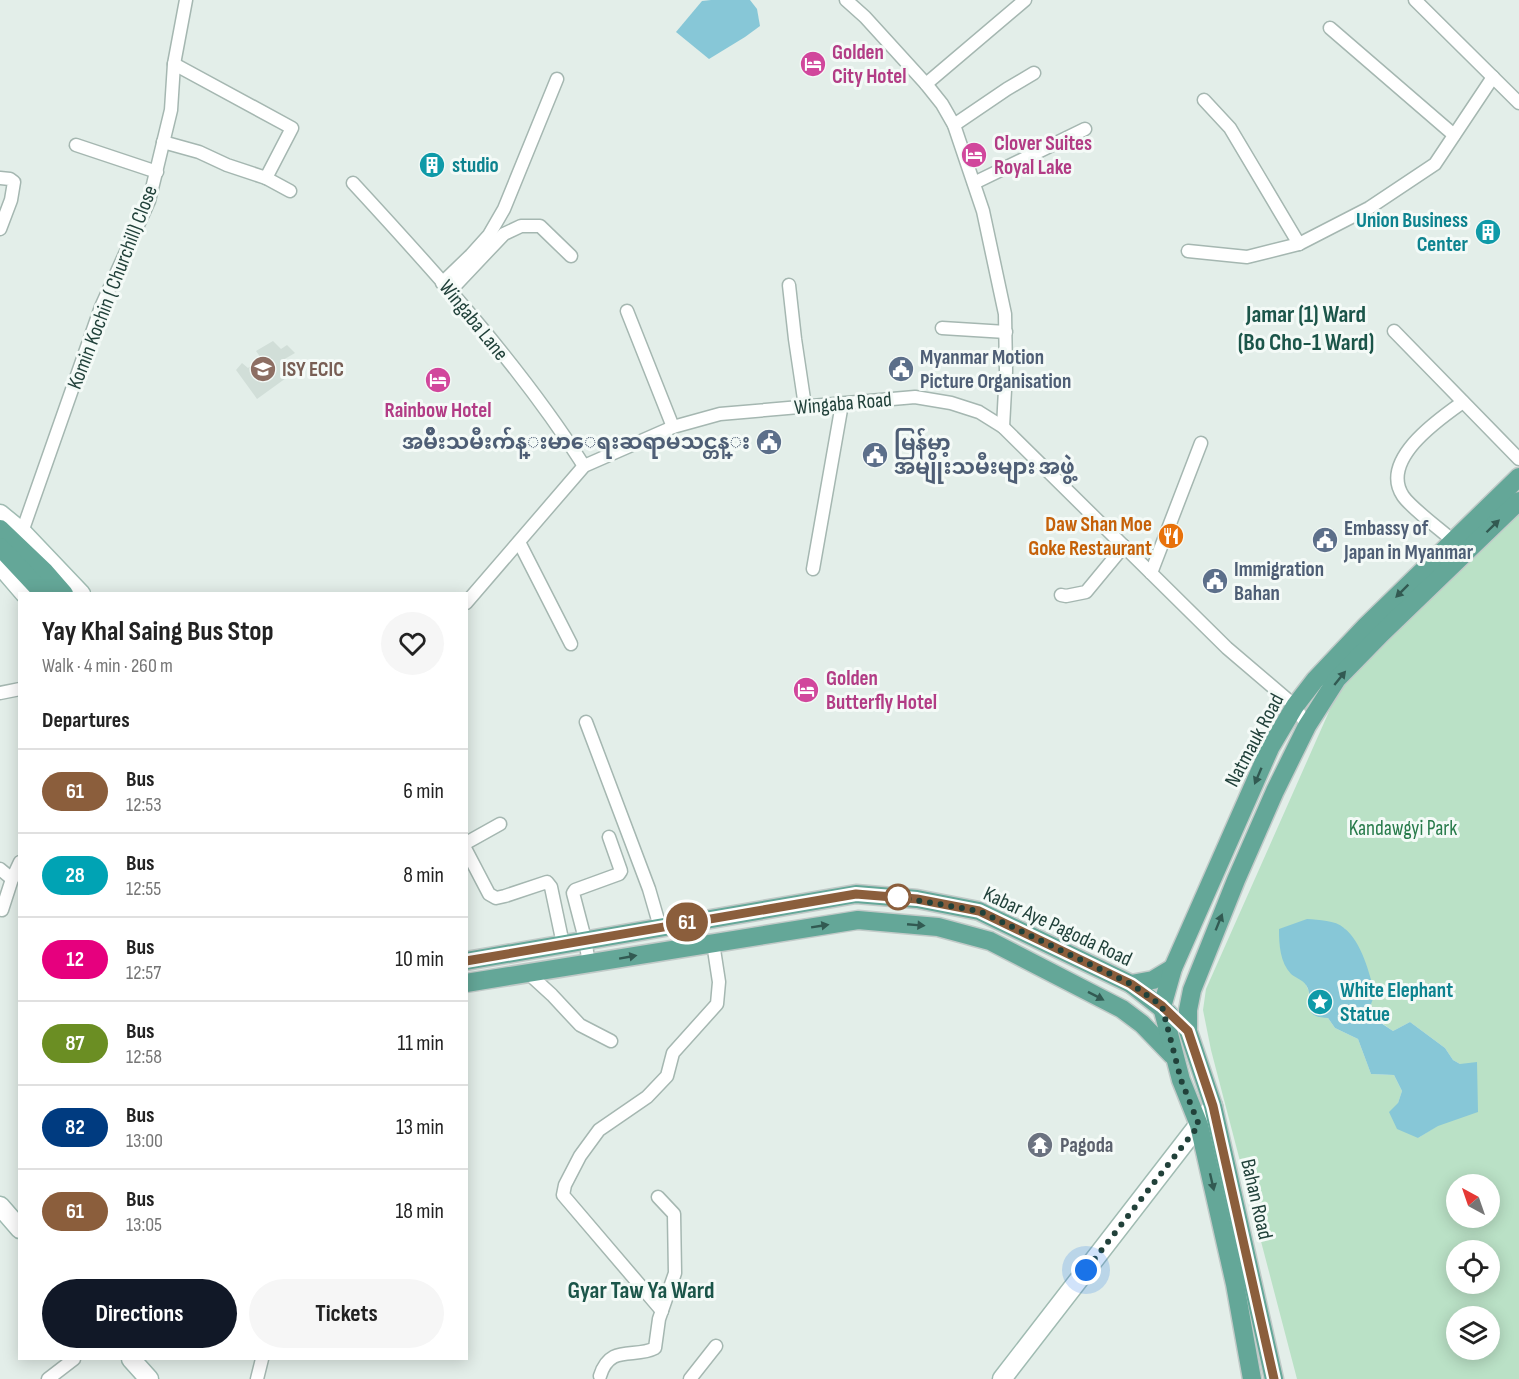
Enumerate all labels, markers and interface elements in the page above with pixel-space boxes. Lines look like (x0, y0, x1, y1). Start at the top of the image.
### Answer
place label: Golden City Hotel (832, 40, 907, 89)
hotel icon: Golden City Hotel (798, 49, 828, 79)
place label: Clover Suites Royal Lake (994, 131, 1092, 180)
hotel icon: Clover Suites Royal Lake (959, 140, 989, 170)
building icon: studio (417, 150, 447, 180)
place label: studio (452, 153, 499, 178)
street label: Komin Kochin ( Churchill) Close (62, 182, 163, 393)
place label: Union Business Center (1356, 208, 1469, 257)
building icon: Union Business Center (1473, 217, 1503, 247)
street label: Wingaba Lane (434, 275, 514, 366)
district label: Jamar (1) Ward (Bo Cho-1 Ward) (1238, 300, 1374, 357)
place label: Myanmar Motion Picture Organisation (920, 345, 1071, 394)
school or university icon: ISY ECIC (248, 354, 278, 384)
public building icon: Myanmar Motion Picture Organisation (886, 354, 916, 384)
place label: ISY ECIC (282, 357, 344, 382)
hotel icon: Rainbow Hotel (423, 365, 453, 395)
street label: Wingaba Road (793, 387, 893, 420)
place label: Rainbow Hotel (385, 398, 491, 423)
place label: အမ်ိဳးသမီးက်န္းမာေရးဆရာမသင္တန္း (402, 426, 750, 459)
public building icon: အမ်ိဳးသမီးက်န္းမာေရးဆရာမသင္တန္း (754, 427, 784, 457)
place label: မြန်မာ့ အမျိုးသမီးများ အဖွဲ့ (894, 427, 1078, 485)
public building icon: မြန်မာ့ အမျိုးသမီးများ အဖွဲ့ (860, 440, 890, 470)
place label: Daw Shan Moe Goke Restaurant (1028, 512, 1152, 561)
place label: Embassy of Japan in Myanmar (1343, 516, 1474, 565)
one-way arrow (1486, 519, 1500, 533)
restaurant icon: Daw Shan Moe Goke Restaurant (1156, 521, 1186, 551)
public building icon: Embassy of Japan in Myanmar (1310, 525, 1340, 555)
place label: Immigration Bahan (1234, 557, 1324, 606)
public building icon: Immigration Bahan (1200, 566, 1230, 596)
one-way arrow (1395, 583, 1409, 598)
button: heart (381, 612, 444, 675)
text: Yay Khal Saing Bus Stop (42, 615, 274, 648)
text: Walk · 4 min · 260 m (42, 654, 173, 678)
place label: Golden Butterfly Hotel (826, 666, 937, 715)
one-way arrow (1333, 670, 1346, 686)
hotel icon: Golden Butterfly Hotel (791, 675, 821, 705)
street label: Natmauk Road (1219, 689, 1289, 791)
text: Departures (42, 707, 130, 734)
text: Bus (126, 766, 155, 793)
one-way arrow (1253, 768, 1263, 786)
text: 6 min (403, 778, 444, 805)
text: 61 (66, 779, 84, 804)
text: 12:53 (126, 793, 162, 817)
park label: Kandawgyi Park (1349, 816, 1457, 841)
text: Bus (126, 850, 155, 877)
text: 8 min (403, 862, 444, 889)
text: 28 (65, 863, 85, 888)
text: 12:55 (126, 877, 161, 901)
street label: Kabar Aye Pagoda Road (980, 881, 1136, 972)
unlabelled marker (885, 884, 911, 910)
line badge: 61 (660, 902, 714, 942)
text: 61 (678, 910, 696, 935)
one-way arrow (1215, 913, 1224, 931)
one-way arrow (907, 920, 926, 930)
one-way arrow (811, 921, 830, 930)
text: Bus (126, 934, 155, 961)
text: 10 min (395, 946, 444, 973)
text: 12 (66, 947, 84, 972)
one-way arrow (619, 952, 638, 961)
text: 12:57 (126, 961, 161, 985)
place label: White Elephant Statue (1340, 978, 1453, 1027)
place icon: White Elephant Statue (1305, 987, 1335, 1017)
one-way arrow (1088, 991, 1105, 1001)
text: Bus (126, 1018, 155, 1045)
text: 11 min (397, 1030, 444, 1057)
text: 87 (65, 1031, 85, 1056)
text: 12:58 (126, 1045, 162, 1069)
text: Bus (126, 1102, 155, 1129)
text: 13 min (396, 1114, 444, 1141)
text: 82 (65, 1115, 85, 1140)
text: 13:00 (126, 1129, 163, 1153)
temple icon: Pagoda (1025, 1130, 1055, 1160)
place label: Pagoda (1060, 1133, 1113, 1158)
street label: Bahan Road (1235, 1156, 1278, 1242)
one-way arrow (1207, 1173, 1217, 1191)
north arrow (1446, 1174, 1500, 1228)
map controls (1446, 1174, 1500, 1360)
text: Bus (126, 1186, 155, 1213)
text: 18 min (396, 1198, 444, 1225)
text: 61 (66, 1199, 84, 1224)
text: 13:05 (126, 1213, 162, 1237)
button: locate (1446, 1240, 1500, 1294)
your location (1071, 1255, 1101, 1285)
district label: Gyar Taw Ya Ward (568, 1276, 714, 1305)
button: Directions (42, 1279, 237, 1348)
button: Tickets (249, 1279, 444, 1348)
button: layers (1446, 1306, 1500, 1360)

